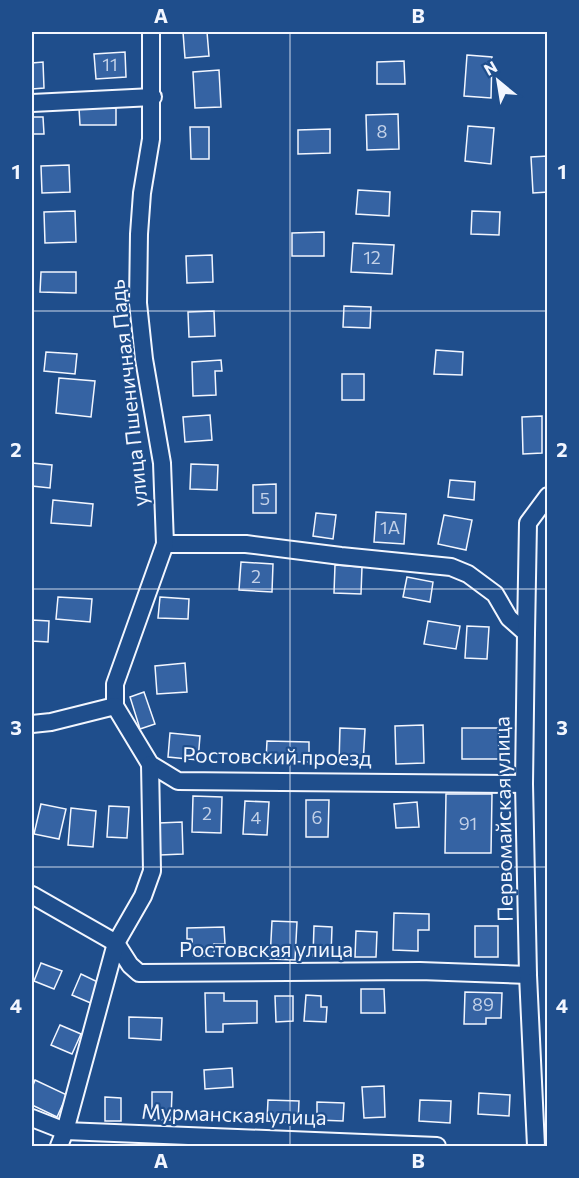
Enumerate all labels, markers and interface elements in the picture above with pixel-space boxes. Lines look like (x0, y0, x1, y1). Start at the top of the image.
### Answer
text: A (154, 3, 168, 27)
text: B (411, 3, 425, 27)
north arrow (468, 51, 528, 111)
house number: 11 (102, 53, 118, 75)
text: N (480, 56, 500, 79)
house number: 8 (377, 120, 388, 142)
text: 1 (11, 159, 21, 183)
text: 1 (557, 159, 567, 183)
house number: 12 (363, 246, 381, 268)
street label: улица Пшеничная Падь (103, 278, 152, 508)
text: 2 (10, 437, 22, 461)
text: 2 (556, 437, 568, 461)
house number: 5 (260, 487, 270, 509)
house number: 1А (380, 516, 400, 538)
house number: 2 (251, 565, 261, 587)
text: 3 (10, 715, 22, 739)
text: 3 (556, 715, 568, 739)
street label: Первомайская улица (488, 716, 517, 922)
street label: Ростовский проезд (182, 741, 372, 770)
house number: 2 (202, 802, 212, 824)
house number: 4 (251, 806, 262, 828)
house number: 6 (312, 806, 322, 828)
house number: 91 (459, 812, 477, 834)
street label: Ростовская улица (179, 936, 353, 961)
text: 4 (10, 993, 22, 1017)
house number: 89 (472, 993, 494, 1015)
text: 4 (556, 993, 568, 1017)
street label: Мурманская улица (141, 1098, 327, 1129)
text: A (154, 1148, 168, 1172)
text: B (411, 1148, 425, 1172)

